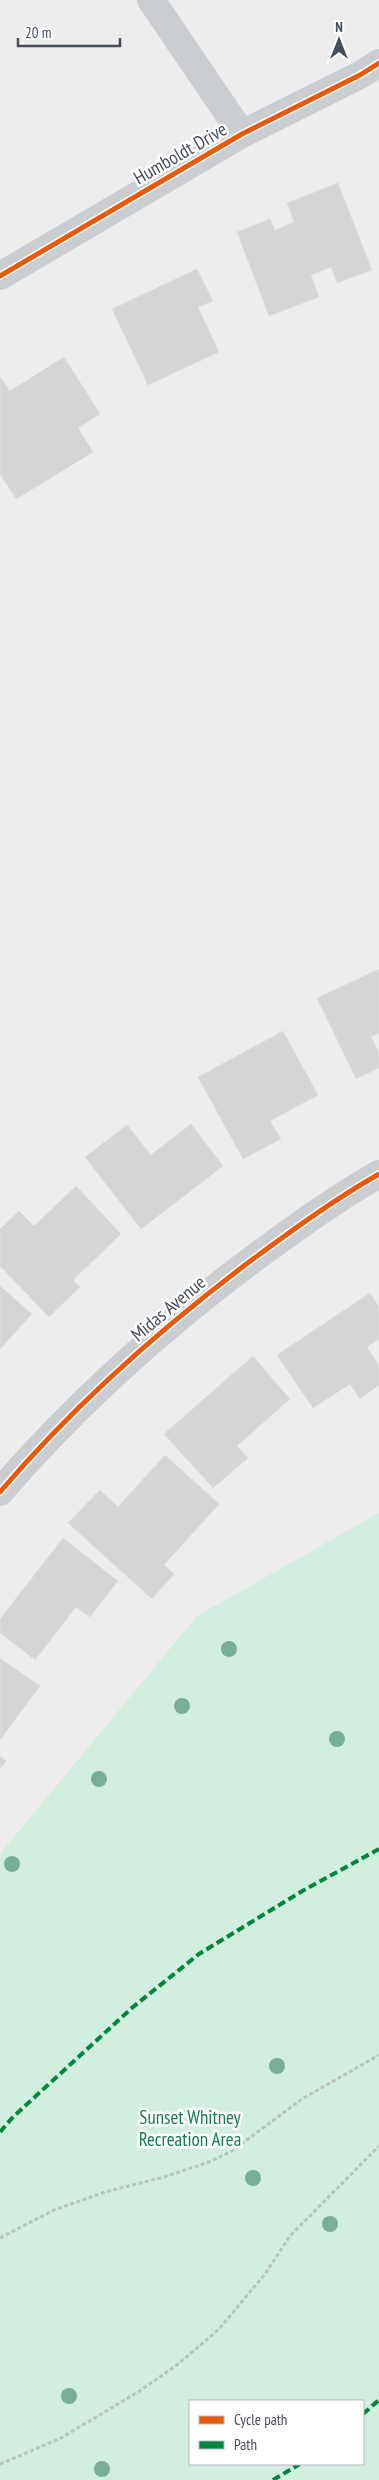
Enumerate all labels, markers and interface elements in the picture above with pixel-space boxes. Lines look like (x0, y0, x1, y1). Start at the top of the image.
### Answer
scale bar (18, 15, 120, 47)
north arrow (314, 15, 364, 65)
text: N (335, 18, 343, 36)
text: 20 m (25, 23, 51, 42)
street label: Humboldt Drive (129, 117, 231, 189)
street label: Midas Avenue (126, 1270, 210, 1346)
park label: Sunset Whitney Recreation Area (139, 2105, 242, 2151)
legend (189, 2400, 364, 2465)
text: Cycle path (234, 2410, 287, 2429)
text: Path (234, 2435, 257, 2454)

